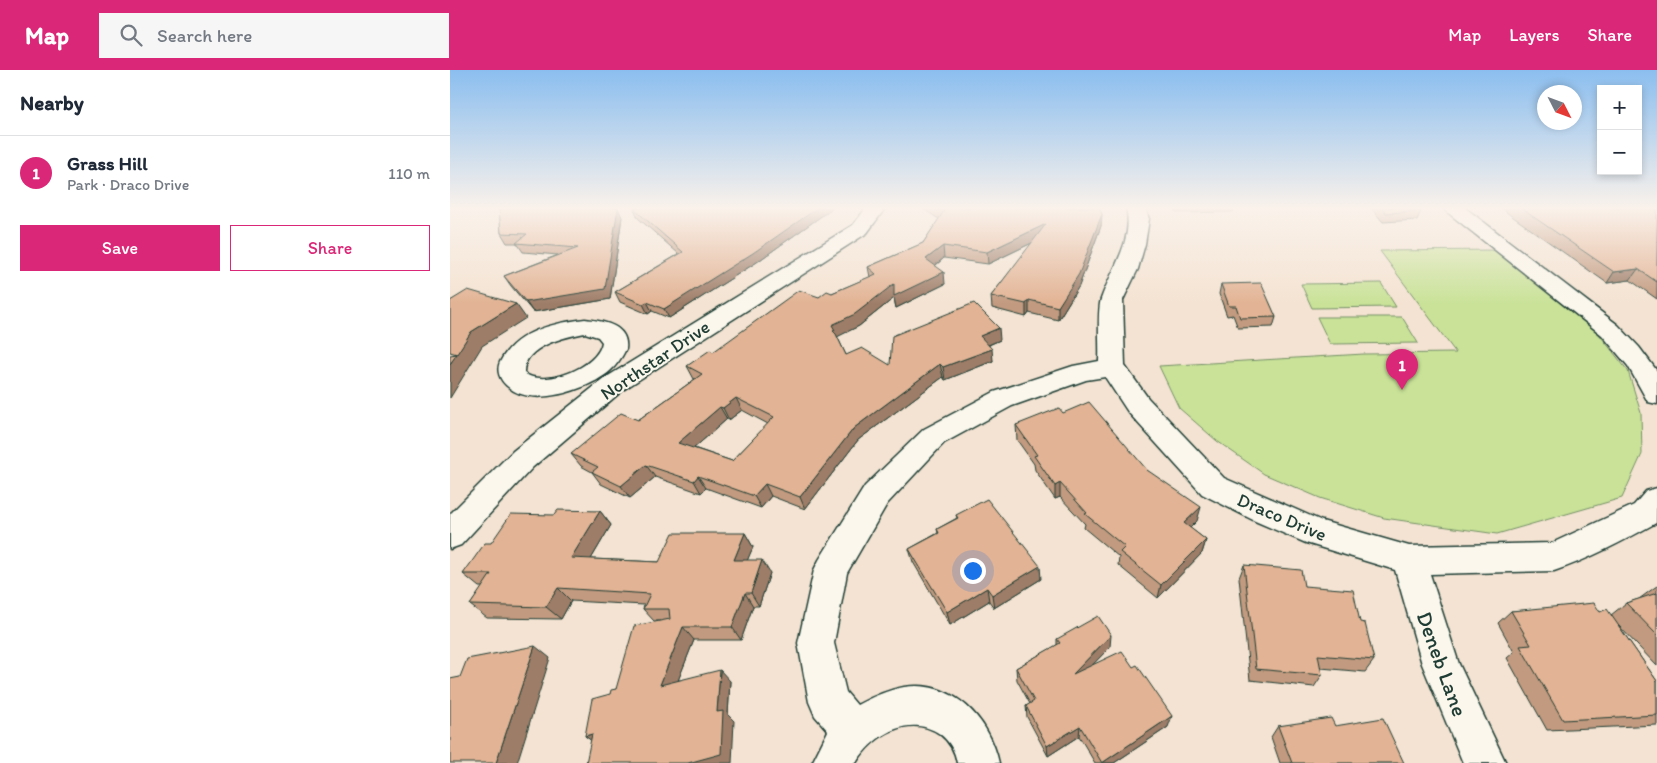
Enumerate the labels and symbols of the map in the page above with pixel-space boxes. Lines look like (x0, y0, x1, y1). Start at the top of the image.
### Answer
north arrow (1537, 85, 1582, 130)
street label: Northstar Drive (596, 315, 714, 405)
pin: 1 (1386, 349, 1418, 390)
street label: Draco Drive (1234, 488, 1330, 546)
your location (960, 558, 986, 584)
street label: Deneb Lane (1411, 608, 1473, 720)

